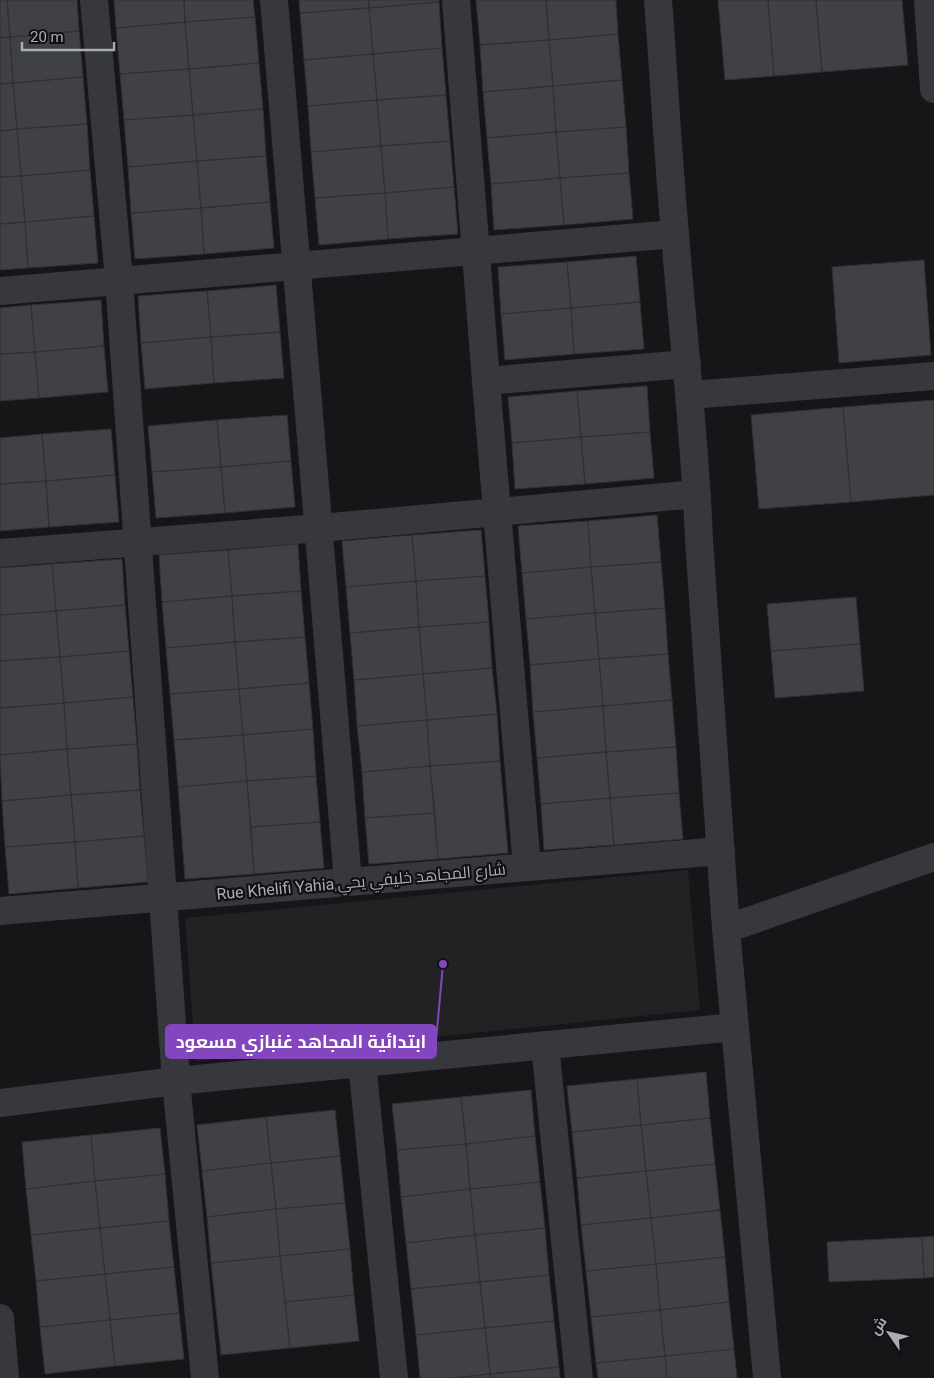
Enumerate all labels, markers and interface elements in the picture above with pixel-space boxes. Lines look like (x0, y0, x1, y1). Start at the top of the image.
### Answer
scale bar (22, 20, 115, 52)
text: 20 m (30, 28, 64, 46)
street label: Rue Khelifi Yahia,شارع المجاهد خليفي يحي (216, 859, 507, 908)
callout: ابتدائية المجاهد غنبازي مسعود (166, 1025, 436, 1058)
text: ابتدائية المجاهد غنبازي مسعود (176, 1031, 426, 1056)
north arrow (864, 1308, 914, 1358)
text: ش (867, 1314, 891, 1338)

